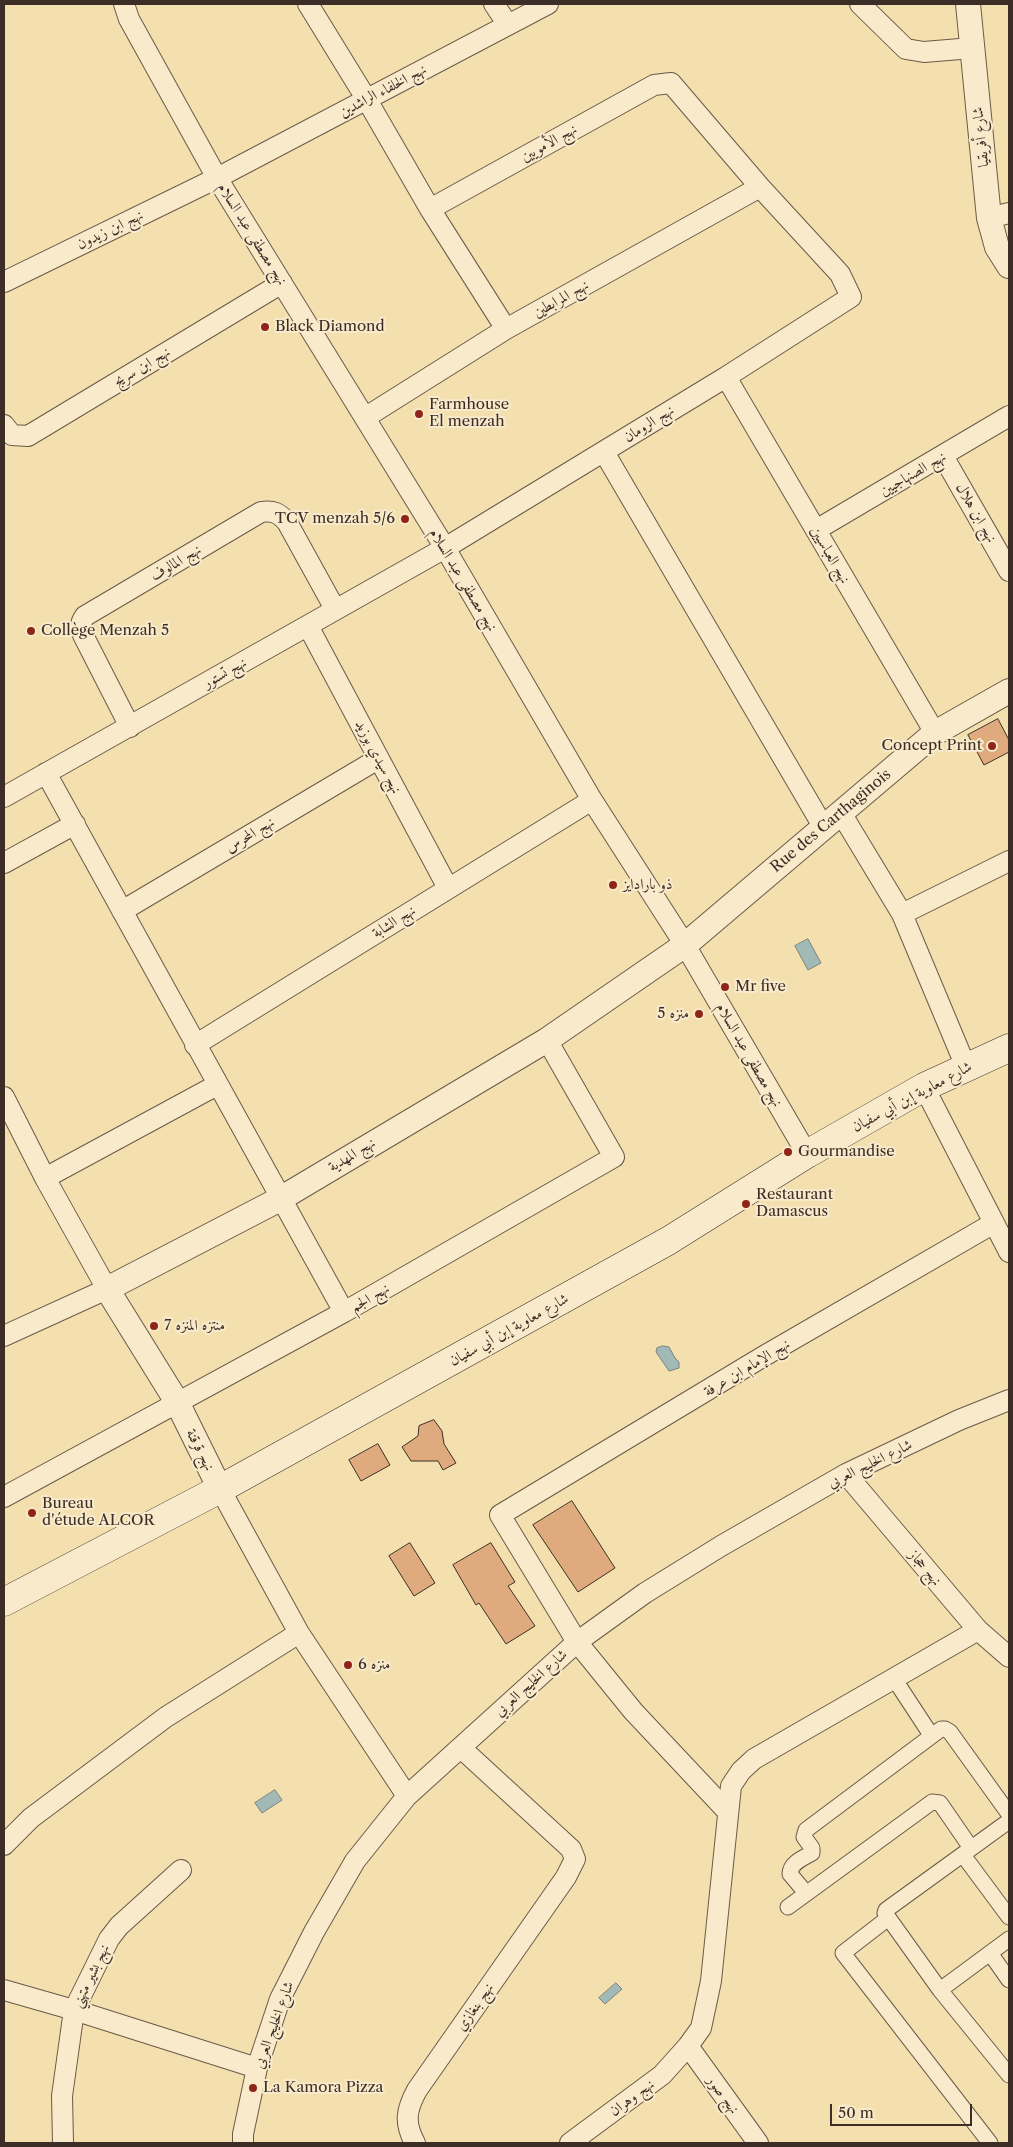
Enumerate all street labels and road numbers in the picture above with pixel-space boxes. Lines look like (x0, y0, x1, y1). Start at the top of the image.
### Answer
street label: نهج الخلفاء الراشدين (336, 60, 430, 122)
street label: شارع أفريقيا (969, 106, 993, 168)
street label: نهج الأمويين (518, 120, 580, 166)
street label: نهج مصطفى عبد السلام (213, 179, 291, 289)
street label: نهج ابن زيدون (74, 206, 146, 254)
street label: نهج المرابطين (530, 276, 592, 322)
street label: نهج ابن سريج (110, 343, 174, 391)
street label: نهج الرومان (620, 401, 678, 447)
street label: نهج الصنهاجيين (877, 448, 949, 500)
street label: نهج ابن هلال (952, 480, 1000, 546)
street label: نهج العباسيين (806, 523, 854, 587)
street label: نهج مصطفى عبد السلام (425, 525, 501, 635)
street label: نهج المالوف (147, 541, 205, 585)
street label: نهج تستور (200, 654, 250, 692)
street label: نهج سيدي بوزيد (351, 717, 405, 797)
street label: Rue des Carthaginois (767, 766, 895, 876)
street label: نهج المحرس (222, 813, 278, 857)
street label: نهج الشابة (369, 902, 419, 942)
street label: نهج مصطفى عبد السلام (712, 1000, 786, 1110)
street label: شارع معاوية إبن أبي سفيان (849, 1058, 975, 1136)
street label: نهج المهدية (325, 1134, 379, 1176)
street label: نهج الجم (347, 1280, 393, 1316)
street label: شارع معاوية إبن أبي سفيان (446, 1290, 572, 1370)
street label: نهج الإمام ابن عرفة (701, 1335, 793, 1401)
street label: نهج قرقنة (182, 1426, 218, 1474)
street label: شارع الخليج العربي (825, 1436, 915, 1492)
street label: نهج حجاز (905, 1546, 945, 1590)
street label: شارع الخليج العربي (491, 1646, 571, 1720)
street label: نهج بشير متهني (68, 1941, 114, 2011)
street label: شارع الخليج العربي (250, 1979, 298, 2071)
street label: نهج بنغازي (452, 1980, 498, 2034)
street label: نهج صور (703, 2072, 743, 2118)
street label: نهج وهران (606, 2076, 658, 2120)

